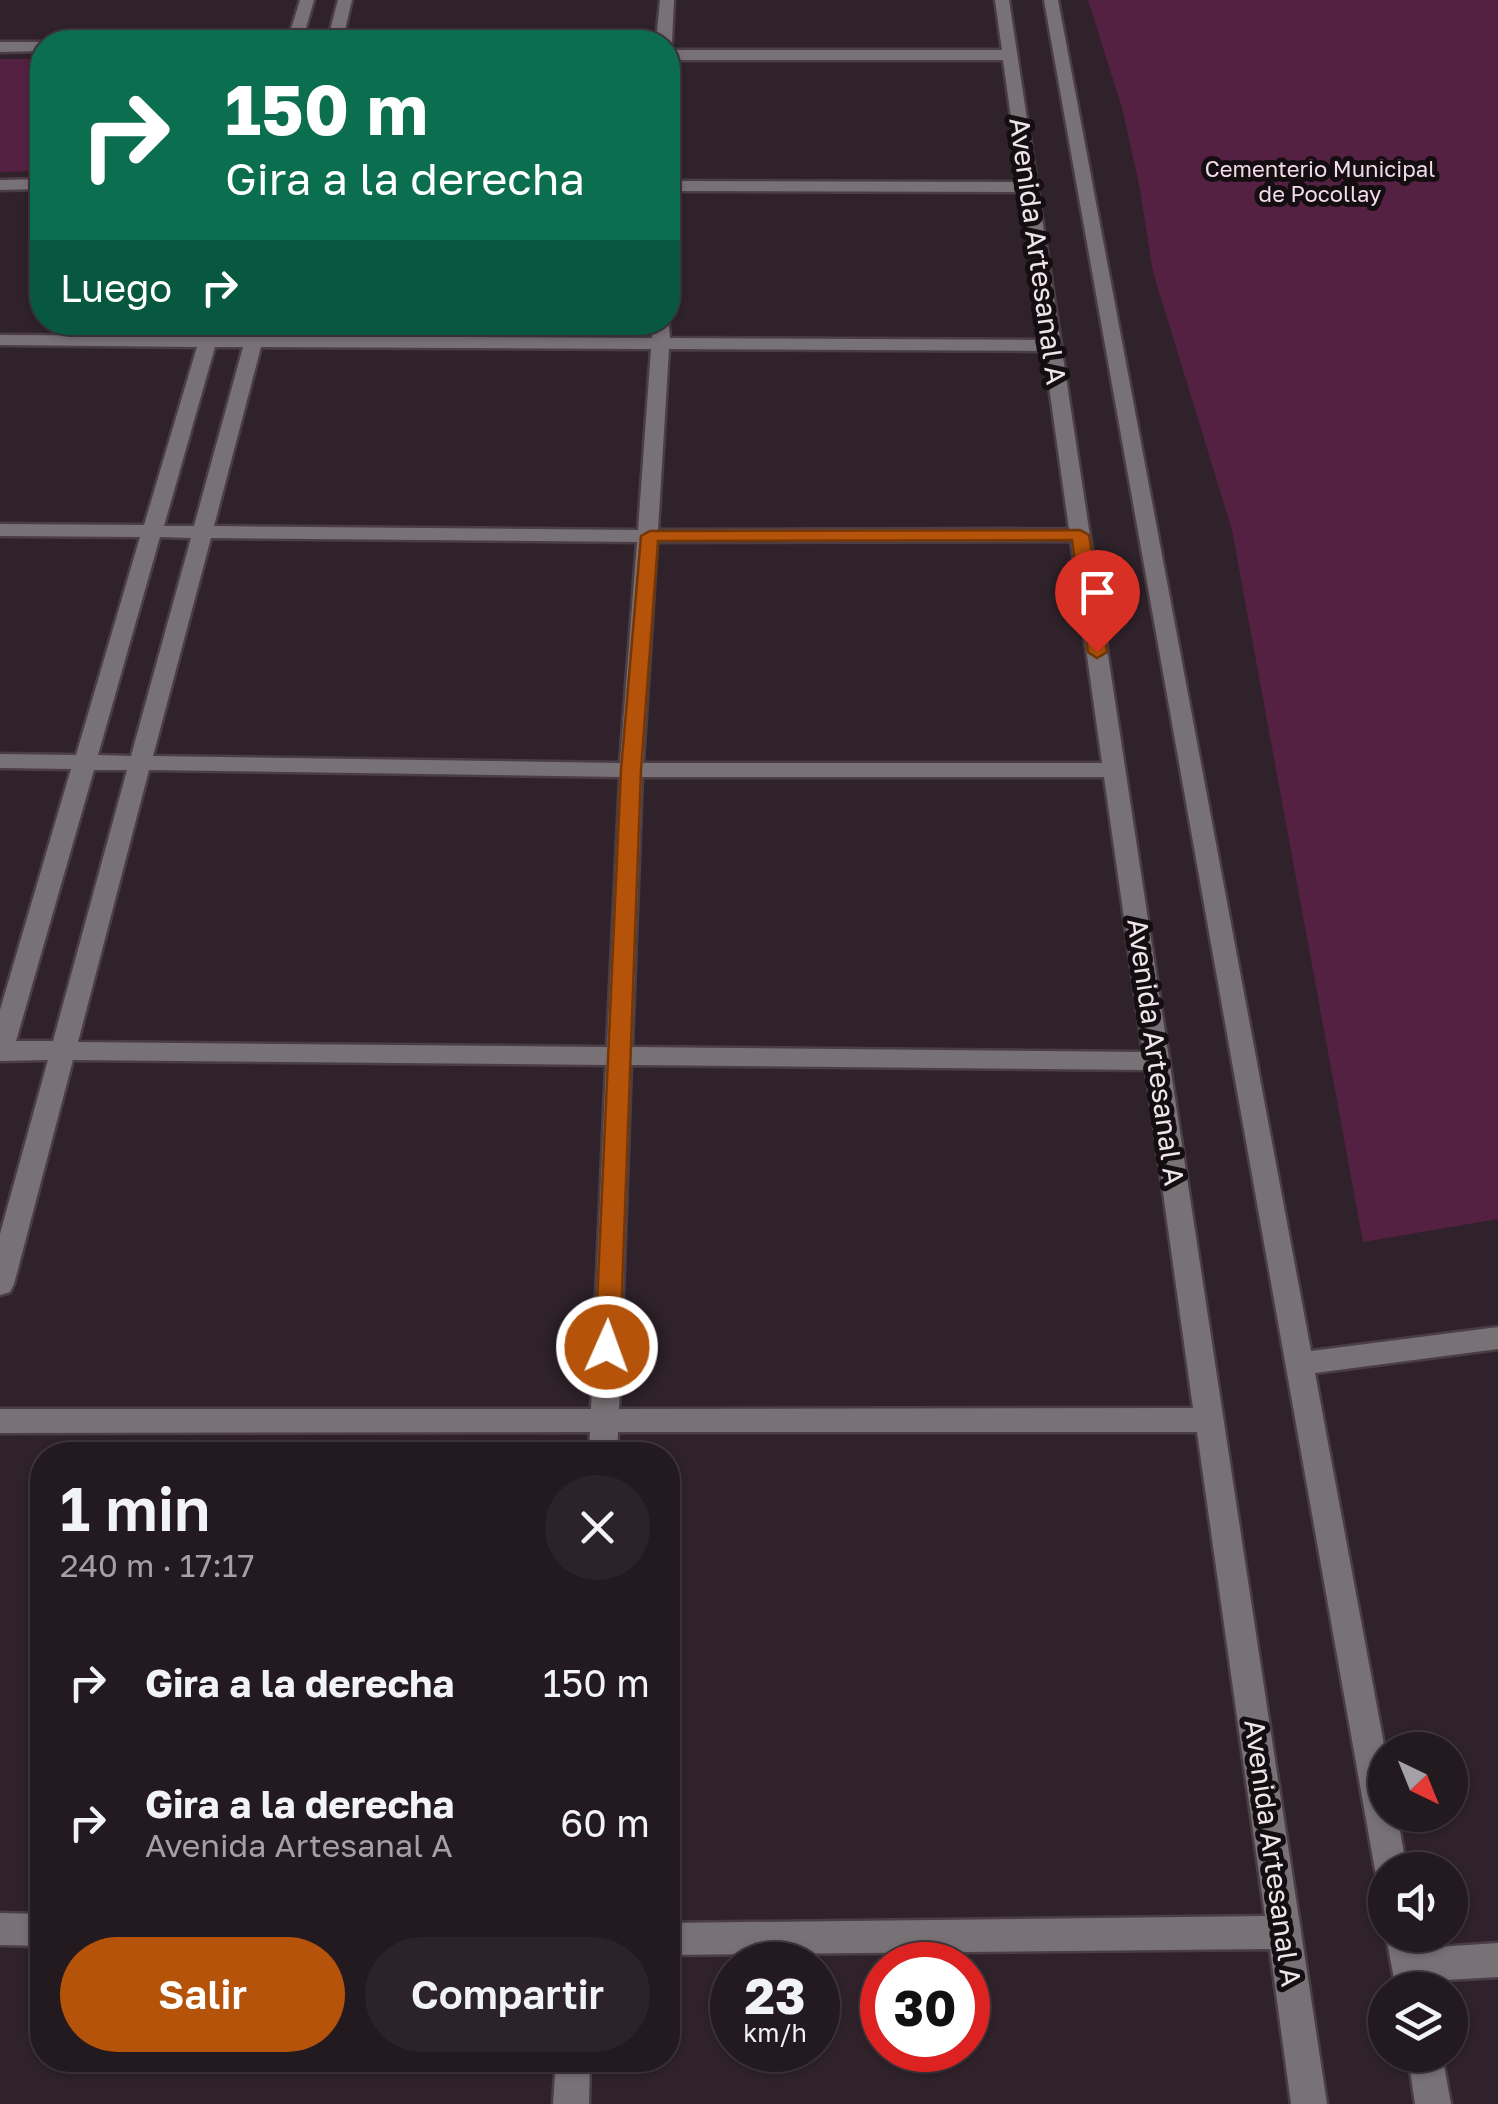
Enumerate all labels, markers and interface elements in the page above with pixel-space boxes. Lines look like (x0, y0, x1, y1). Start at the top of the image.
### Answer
text: 150 m (225, 66, 428, 150)
icon: right (60, 70, 190, 200)
street label: Avenida Artesanal A (1003, 115, 1074, 387)
text: Gira a la derecha (225, 151, 585, 205)
park label: Cementerio Municipal de Pocollay (1205, 155, 1435, 207)
icon: right (192, 260, 247, 315)
text: Luego (60, 265, 172, 310)
pin (1055, 550, 1140, 653)
icon: arrive (1070, 565, 1125, 620)
street label: Avenida Artesanal A (1121, 916, 1192, 1188)
position arrow (555, 1295, 659, 1399)
text: 1 min (60, 1472, 210, 1544)
button: close (545, 1475, 650, 1580)
text: 240 m · 17:17 (60, 1546, 254, 1584)
icon: right (60, 1655, 115, 1710)
text: Gira a la derecha (145, 1660, 454, 1705)
text: 150 m (543, 1660, 650, 1705)
street label: Avenida Artesanal A (1238, 1717, 1309, 1989)
north arrow (1368, 1732, 1468, 1832)
map controls (1368, 1732, 1468, 2072)
text: Gira a la derecha (145, 1781, 454, 1826)
icon: right (60, 1795, 115, 1850)
text: 60 m (560, 1800, 650, 1845)
text: Avenida Artesanal A (145, 1826, 453, 1864)
button: sound (1368, 1852, 1468, 1952)
button: Salir (60, 1937, 345, 2052)
button: Compartir (365, 1937, 650, 2052)
speed limit sign: 30 (860, 1942, 990, 2072)
text: 23 (744, 1965, 805, 2025)
button: layers (1368, 1972, 1468, 2072)
text: km/h (743, 2017, 807, 2048)

